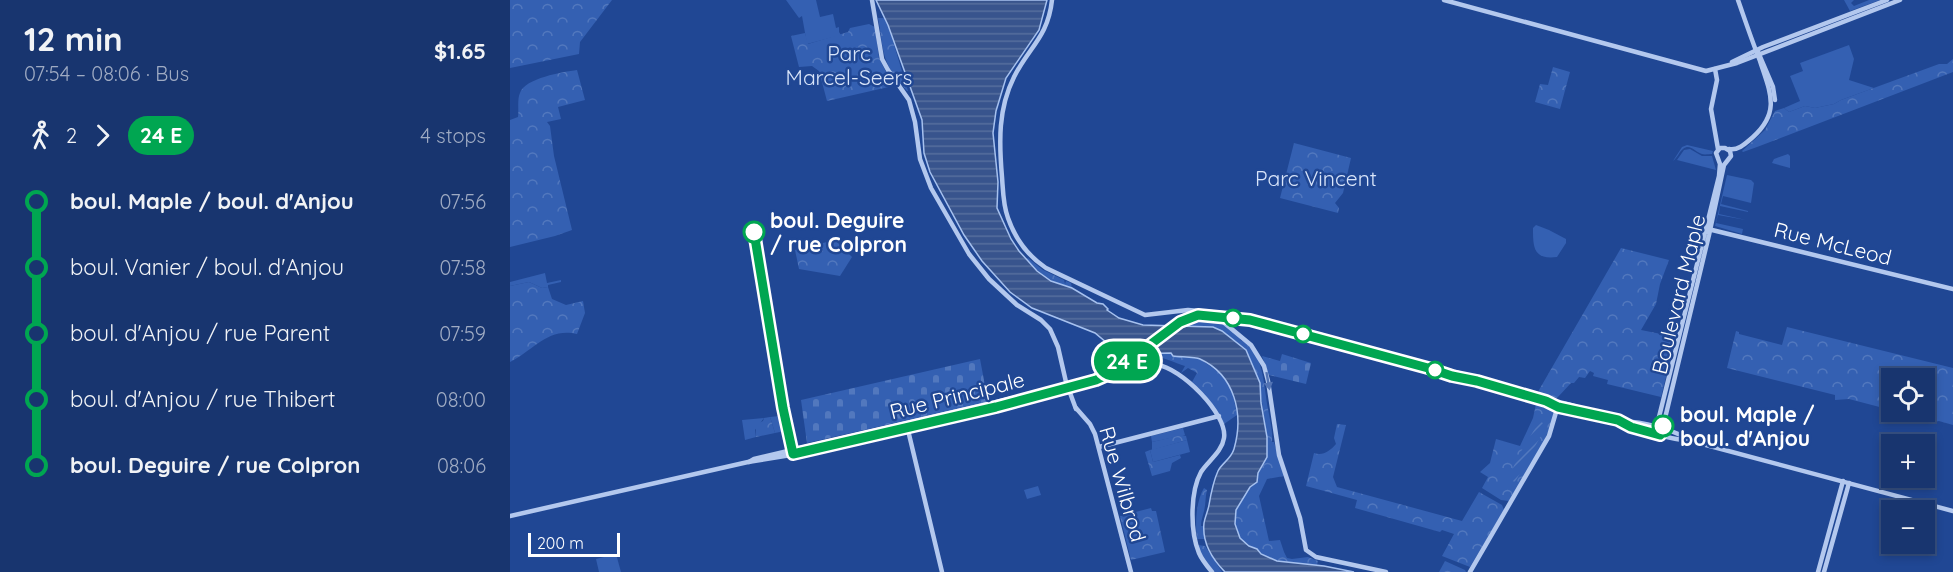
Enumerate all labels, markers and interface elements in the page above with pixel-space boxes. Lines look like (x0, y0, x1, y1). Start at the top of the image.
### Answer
text: 12 min (24, 18, 123, 59)
text: $1.65 (434, 37, 486, 65)
park label: Parc Marcel-Seers (786, 40, 912, 90)
text: 07:54 – 08:06 · Bus (24, 61, 189, 86)
icon: walk (24, 119, 57, 152)
icon: forward (86, 119, 119, 152)
text: 24 E (140, 122, 182, 148)
text: 2 (66, 123, 77, 148)
text: 4 stops (420, 123, 486, 148)
park label: Parc Vincent (1255, 165, 1377, 191)
text: boul. Maple / boul. d'Anjou (70, 187, 354, 215)
text: 07:56 (440, 189, 486, 214)
place label: boul. Deguire / rue Colpron (770, 207, 907, 257)
street label: Boulevard Maple (1646, 211, 1710, 377)
street label: Rue McLeod (1772, 216, 1894, 270)
marker: boul. Deguire / rue Colpron (743, 221, 765, 243)
text: boul. Vanier / boul. d'Anjou (70, 253, 344, 281)
text: 07:58 (440, 255, 486, 280)
unlabelled marker (1224, 309, 1242, 327)
text: boul. d'Anjou / rue Parent (70, 319, 330, 347)
text: 07:59 (439, 321, 486, 346)
unlabelled marker (1294, 325, 1312, 343)
line badge: 24 E (1085, 342, 1169, 380)
text: 24 E (1106, 348, 1148, 374)
unlabelled marker (1426, 361, 1444, 379)
street label: Rue Principale (887, 366, 1027, 424)
map controls (1881, 368, 1935, 554)
button: locate (1881, 368, 1935, 422)
one-way arrow (1264, 372, 1273, 391)
text: boul. d'Anjou / rue Thibert (70, 385, 336, 413)
text: 08:00 (436, 387, 486, 412)
place label: boul. Maple / boul. d'Anjou (1680, 401, 1815, 451)
marker: boul. Maple / boul. d'Anjou (1652, 415, 1674, 437)
street label: Rue Wilbrod (1094, 423, 1152, 545)
button: + (1881, 434, 1935, 488)
text: boul. Deguire / rue Colpron (70, 451, 360, 479)
text: 08:06 (437, 453, 486, 478)
button: − (1881, 500, 1935, 554)
scale bar (528, 530, 620, 558)
text: 200 m (537, 533, 584, 553)

